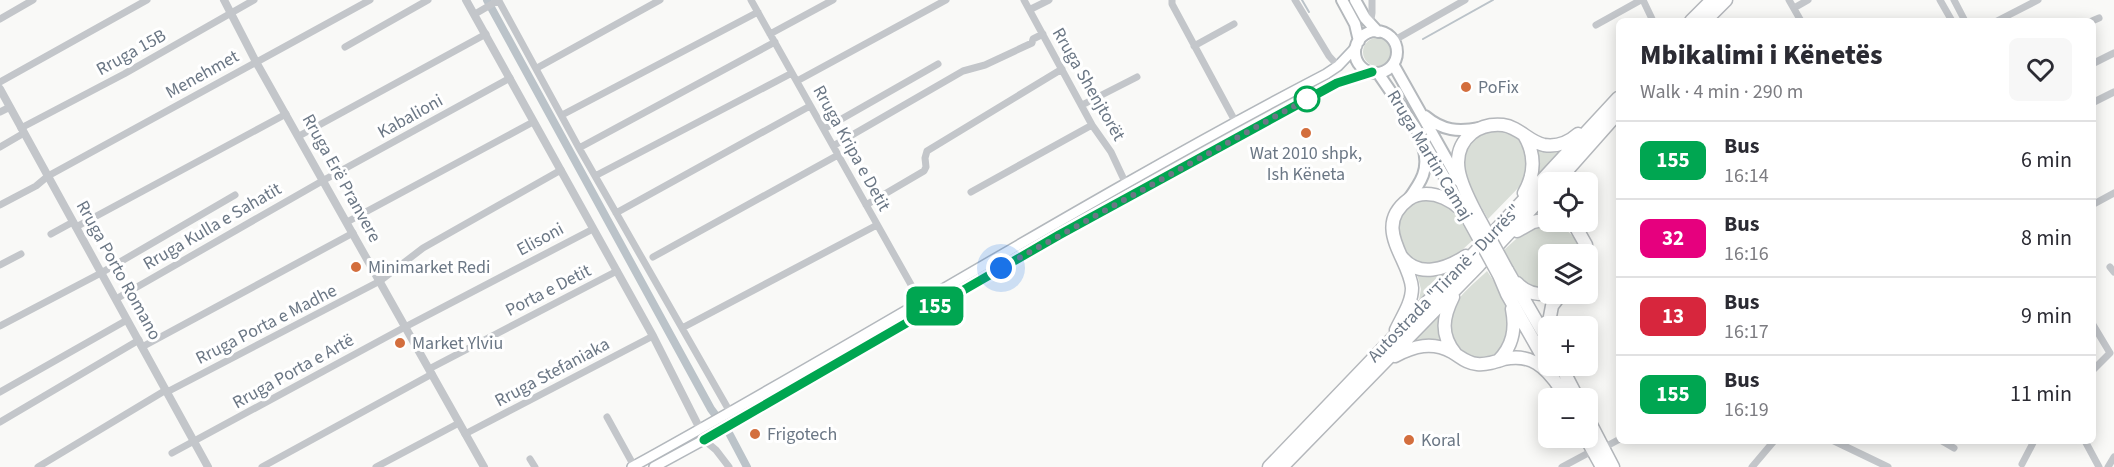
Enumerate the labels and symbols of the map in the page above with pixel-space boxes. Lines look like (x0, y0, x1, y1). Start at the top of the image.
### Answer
street label: Rruga 15B (92, 23, 171, 82)
street label: Rruga Shenjtorët (1046, 23, 1131, 145)
street label: Menehmet (161, 44, 243, 105)
place label: PoFix (1478, 75, 1519, 100)
marker: PoFix (1459, 80, 1473, 94)
street label: Rruga Kripa e Detit (807, 81, 896, 216)
street label: Rruga Martin Camaj (1381, 85, 1478, 225)
unlabelled marker (1294, 86, 1320, 112)
street label: Kabalioni (373, 88, 447, 145)
street label: Rruga Erë Pranvere (296, 110, 387, 247)
marker: Wat 2010 shpk, Ish Këneta (1299, 126, 1313, 140)
place label: Wat 2010 shpk, Ish Këneta (1250, 141, 1362, 187)
street label: Rruga Kulla e Sahatit (138, 177, 286, 276)
street label: Rruga Porto Romano (70, 196, 167, 345)
street label: Autostrada "Tiranë - Durrës" (1362, 199, 1527, 368)
street label: Elisoni (512, 217, 568, 262)
your location (986, 253, 1016, 283)
place label: Minimarket Redi (368, 255, 490, 280)
street label: Porta e Detit (501, 258, 595, 323)
marker: Minimarket Redi (349, 260, 363, 274)
street label: Rruga Porta e Madhe (191, 278, 341, 371)
line badge: 155 (900, 286, 970, 326)
street label: Rruga Porta e Artë (228, 328, 358, 415)
place label: Market Ylviu (412, 331, 503, 356)
street label: Rruga Stefaniaka (490, 332, 614, 413)
marker: Market Ylviu (393, 336, 407, 350)
place label: Frigotech (767, 422, 837, 447)
marker: Frigotech (748, 427, 762, 441)
place label: Koral (1421, 428, 1461, 453)
marker: Koral (1402, 433, 1416, 447)

